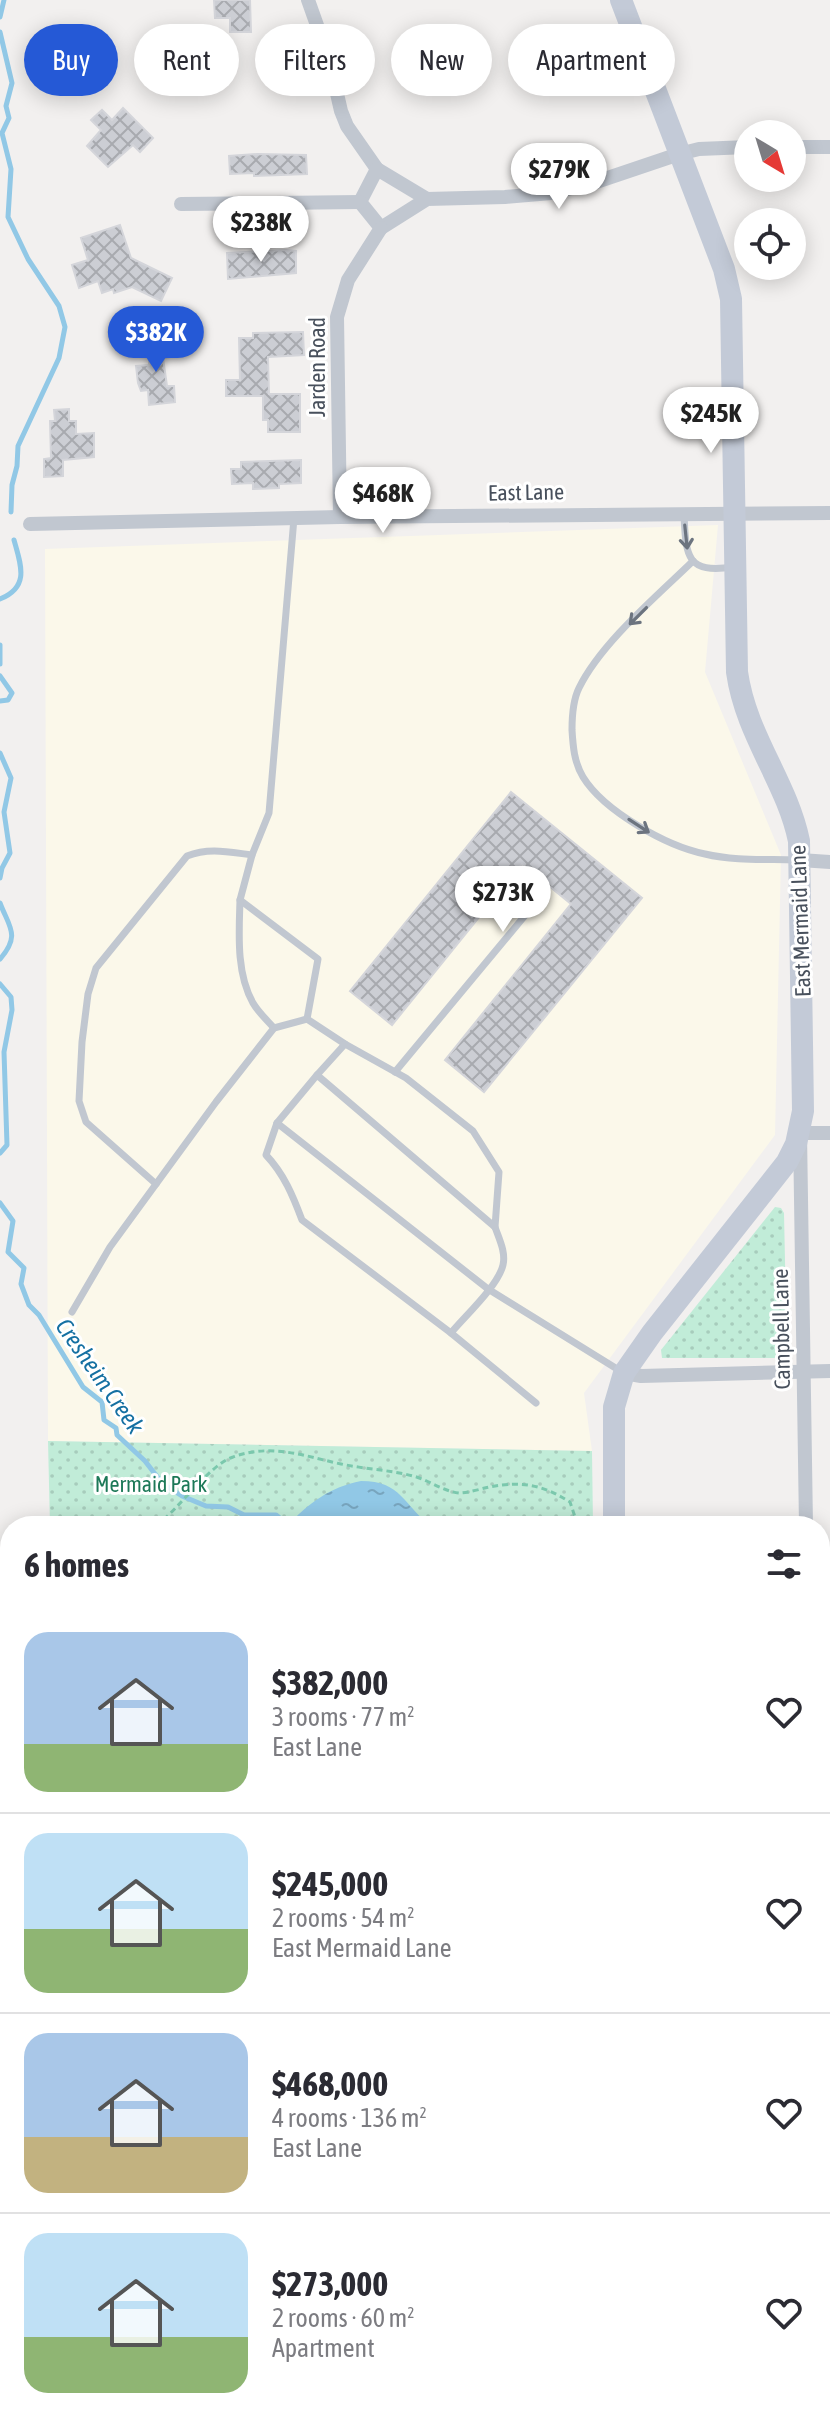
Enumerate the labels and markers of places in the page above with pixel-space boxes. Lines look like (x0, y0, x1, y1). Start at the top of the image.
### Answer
pin: $279K (503, 143, 615, 211)
pin: $238K (205, 196, 317, 264)
pin: $382K (100, 306, 212, 374)
pin: $245K (655, 387, 767, 455)
pin: $468K (327, 467, 439, 535)
pin: $273K (447, 866, 559, 934)

